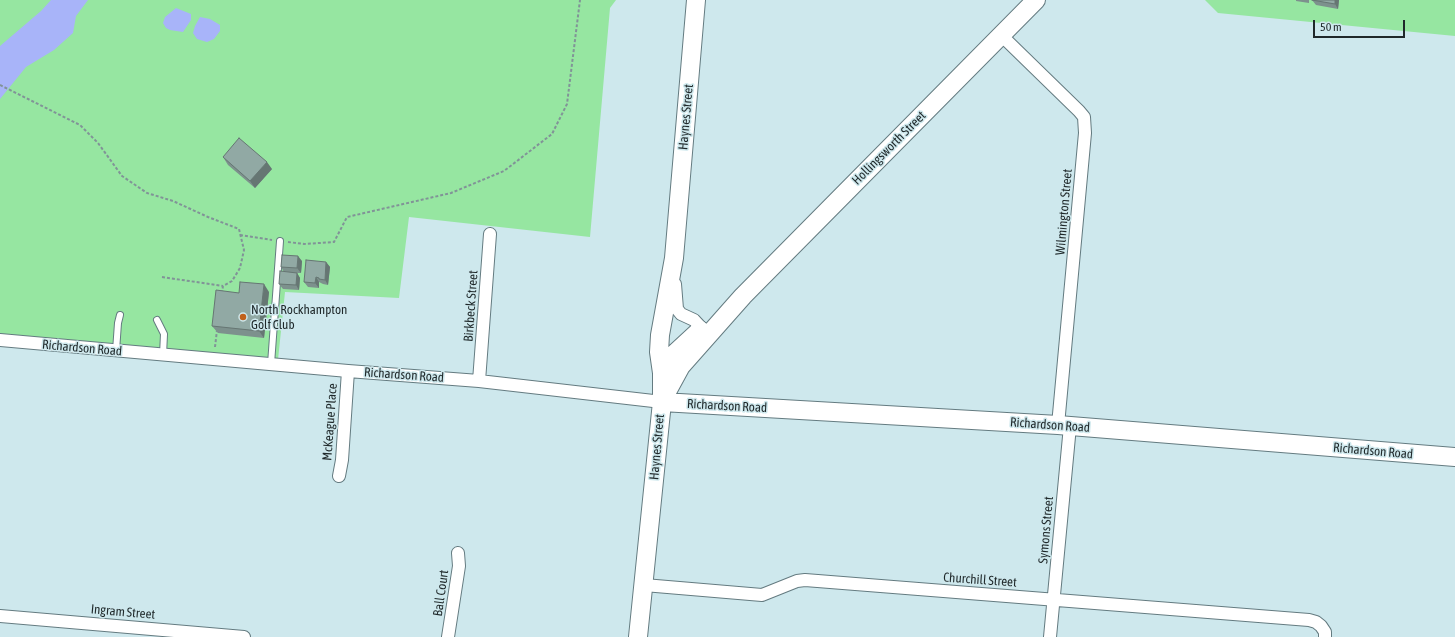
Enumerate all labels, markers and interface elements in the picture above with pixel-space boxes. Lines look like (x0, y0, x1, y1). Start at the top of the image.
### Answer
scale bar (1315, 12, 1407, 38)
text: 50 m (1320, 20, 1342, 34)
street label: Haynes Street (675, 83, 697, 151)
street label: Hollingsworth Street (849, 108, 929, 188)
street label: Wilmington Street (1052, 168, 1076, 256)
street label: Birkbeck Street (461, 270, 481, 342)
place label: North Rockhampton Golf Club (251, 302, 347, 333)
marker: North Rockhampton Golf Club (238, 312, 248, 322)
street label: Richardson Road (41, 337, 123, 359)
street label: Richardson Road (363, 364, 445, 386)
street label: McKeague Place (320, 383, 340, 461)
street label: Richardson Road (687, 396, 767, 416)
street label: Haynes Street (646, 413, 668, 481)
street label: Richardson Road (1009, 414, 1091, 436)
street label: Richardson Road (1332, 440, 1414, 462)
street label: Symons Street (1035, 496, 1057, 564)
street label: Ball Court (430, 569, 452, 617)
street label: Churchill Street (943, 570, 1017, 590)
street label: Ingram Street (90, 601, 156, 623)

